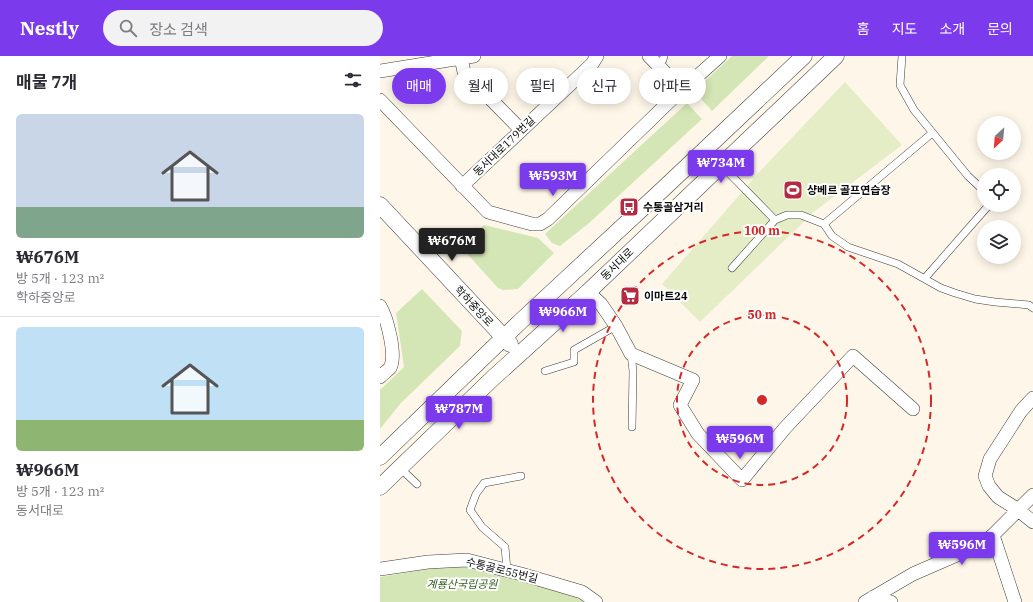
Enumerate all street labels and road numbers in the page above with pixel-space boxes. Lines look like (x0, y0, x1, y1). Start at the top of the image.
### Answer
street label: 동서대로179번길 (470, 113, 538, 179)
street label: 동서대로 (598, 245, 636, 283)
street label: 학하중앙로 (452, 283, 496, 329)
street label: 수통골로55번길 (464, 554, 540, 586)

